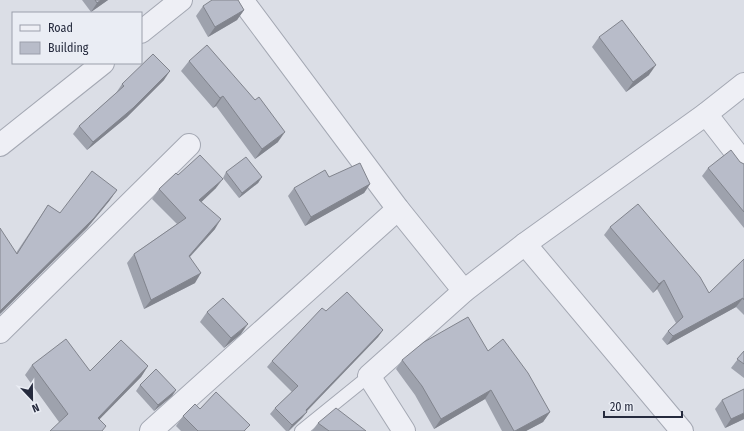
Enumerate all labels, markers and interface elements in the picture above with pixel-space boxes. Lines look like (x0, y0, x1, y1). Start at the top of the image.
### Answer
legend (12, 12, 142, 64)
text: Road (48, 21, 73, 35)
text: Building (48, 41, 89, 55)
north arrow (12, 379, 52, 419)
scale bar (604, 393, 682, 419)
text: 20 m (610, 400, 634, 414)
text: N (30, 401, 41, 415)

